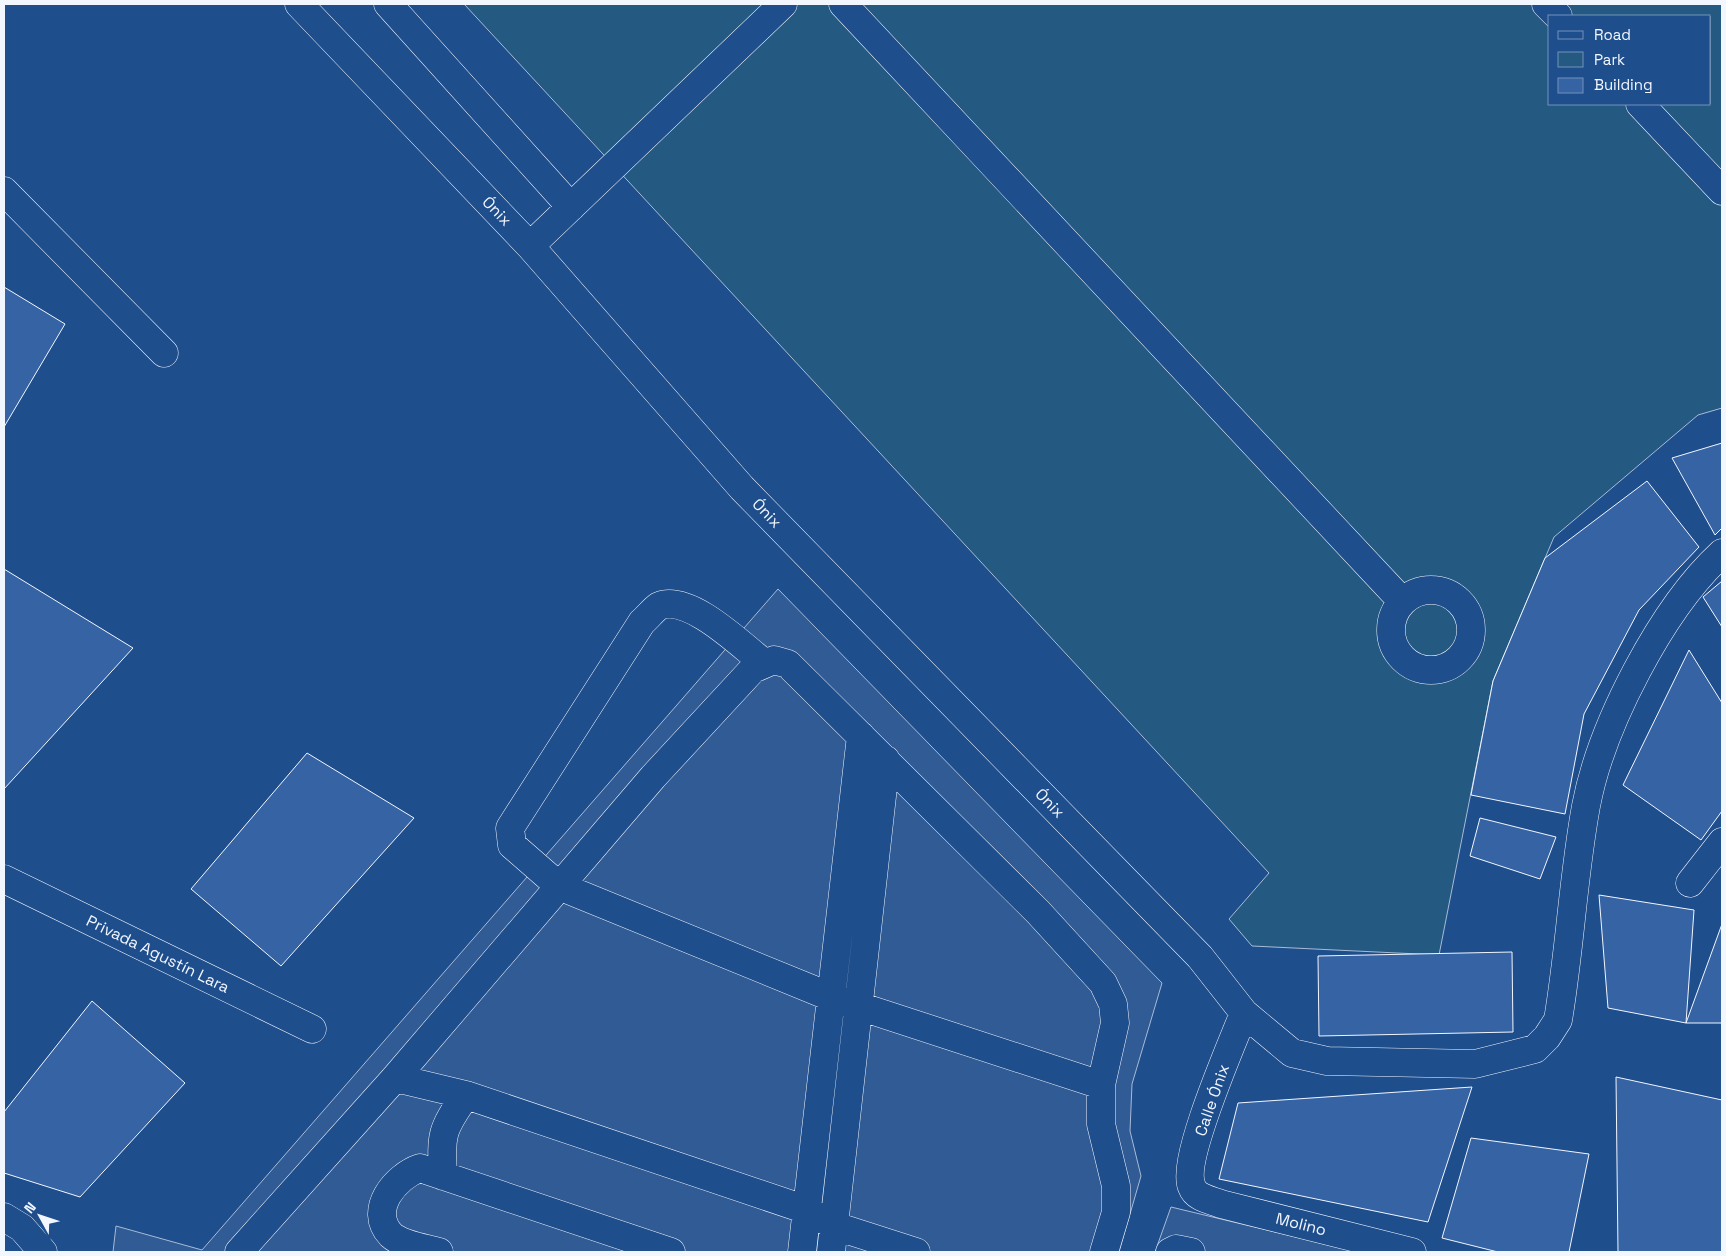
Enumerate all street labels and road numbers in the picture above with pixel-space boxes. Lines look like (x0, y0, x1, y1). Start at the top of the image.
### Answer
street label: Ónix (478, 192, 516, 230)
street label: Ónix (748, 494, 786, 532)
street label: Ónix (1031, 784, 1069, 822)
street label: Privada Agustín Lara (83, 910, 233, 998)
street label: Calle Ónix (1190, 1061, 1234, 1139)
street label: Molino (1274, 1208, 1328, 1240)

